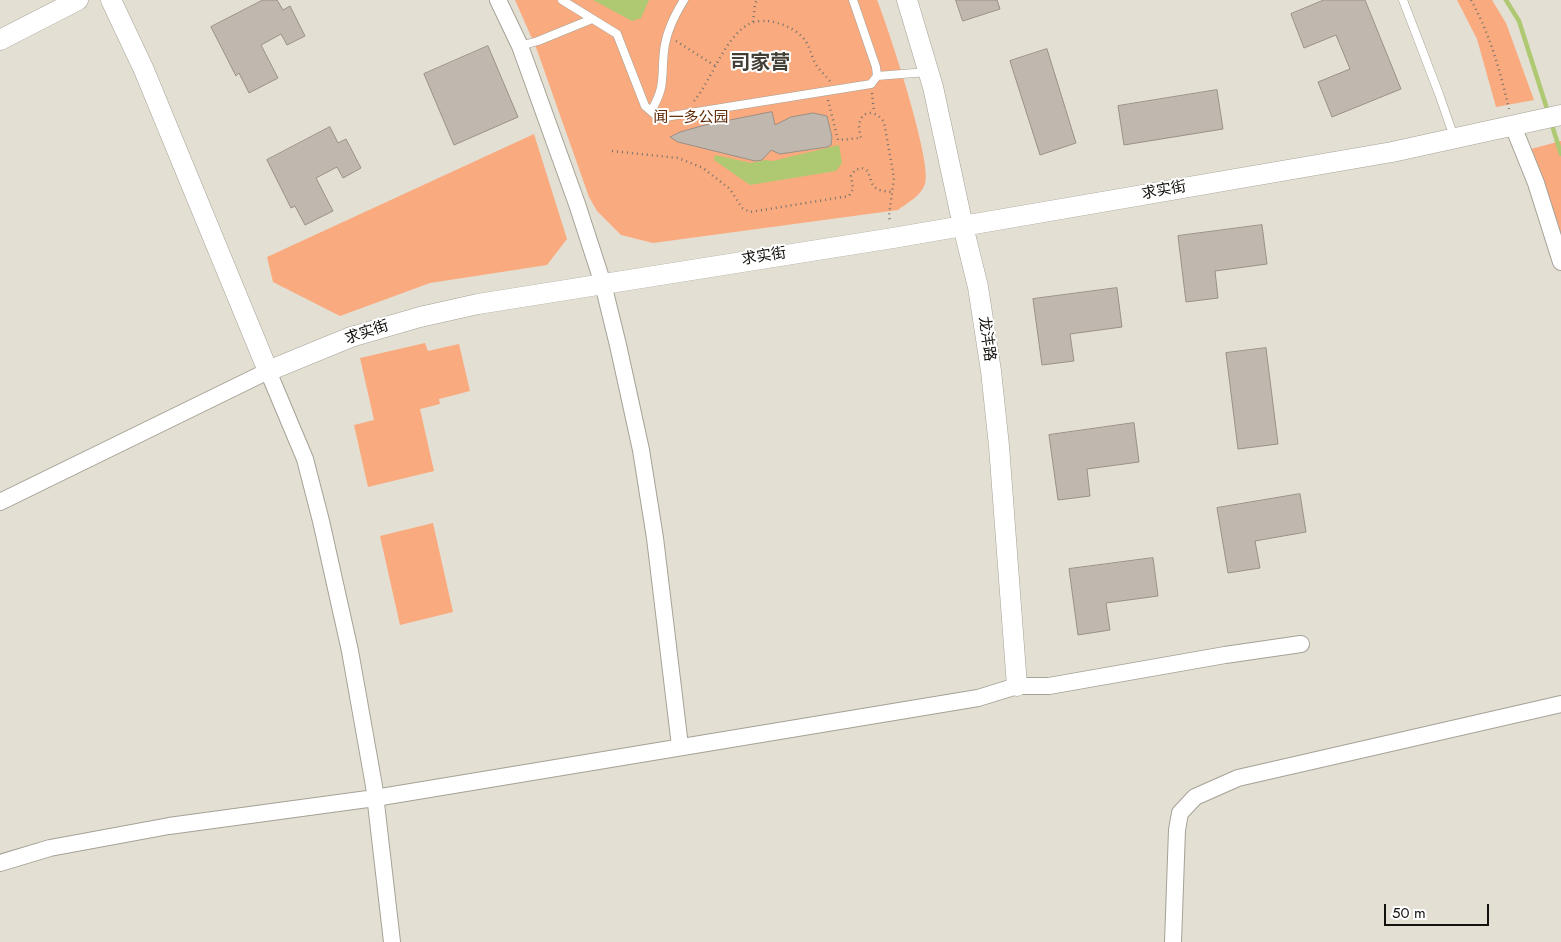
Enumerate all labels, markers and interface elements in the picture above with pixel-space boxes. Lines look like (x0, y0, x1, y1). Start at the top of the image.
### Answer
district label: 司家营 (730, 52, 790, 76)
park label: 闻一多公园 (654, 109, 728, 127)
street label: 求实街 (1140, 178, 1188, 204)
street label: 求实街 (740, 245, 788, 269)
street label: 龙沣路 (974, 315, 998, 363)
street label: 求实街 (343, 317, 391, 349)
scale bar (1386, 894, 1491, 926)
text: 50 m (1392, 902, 1426, 924)

